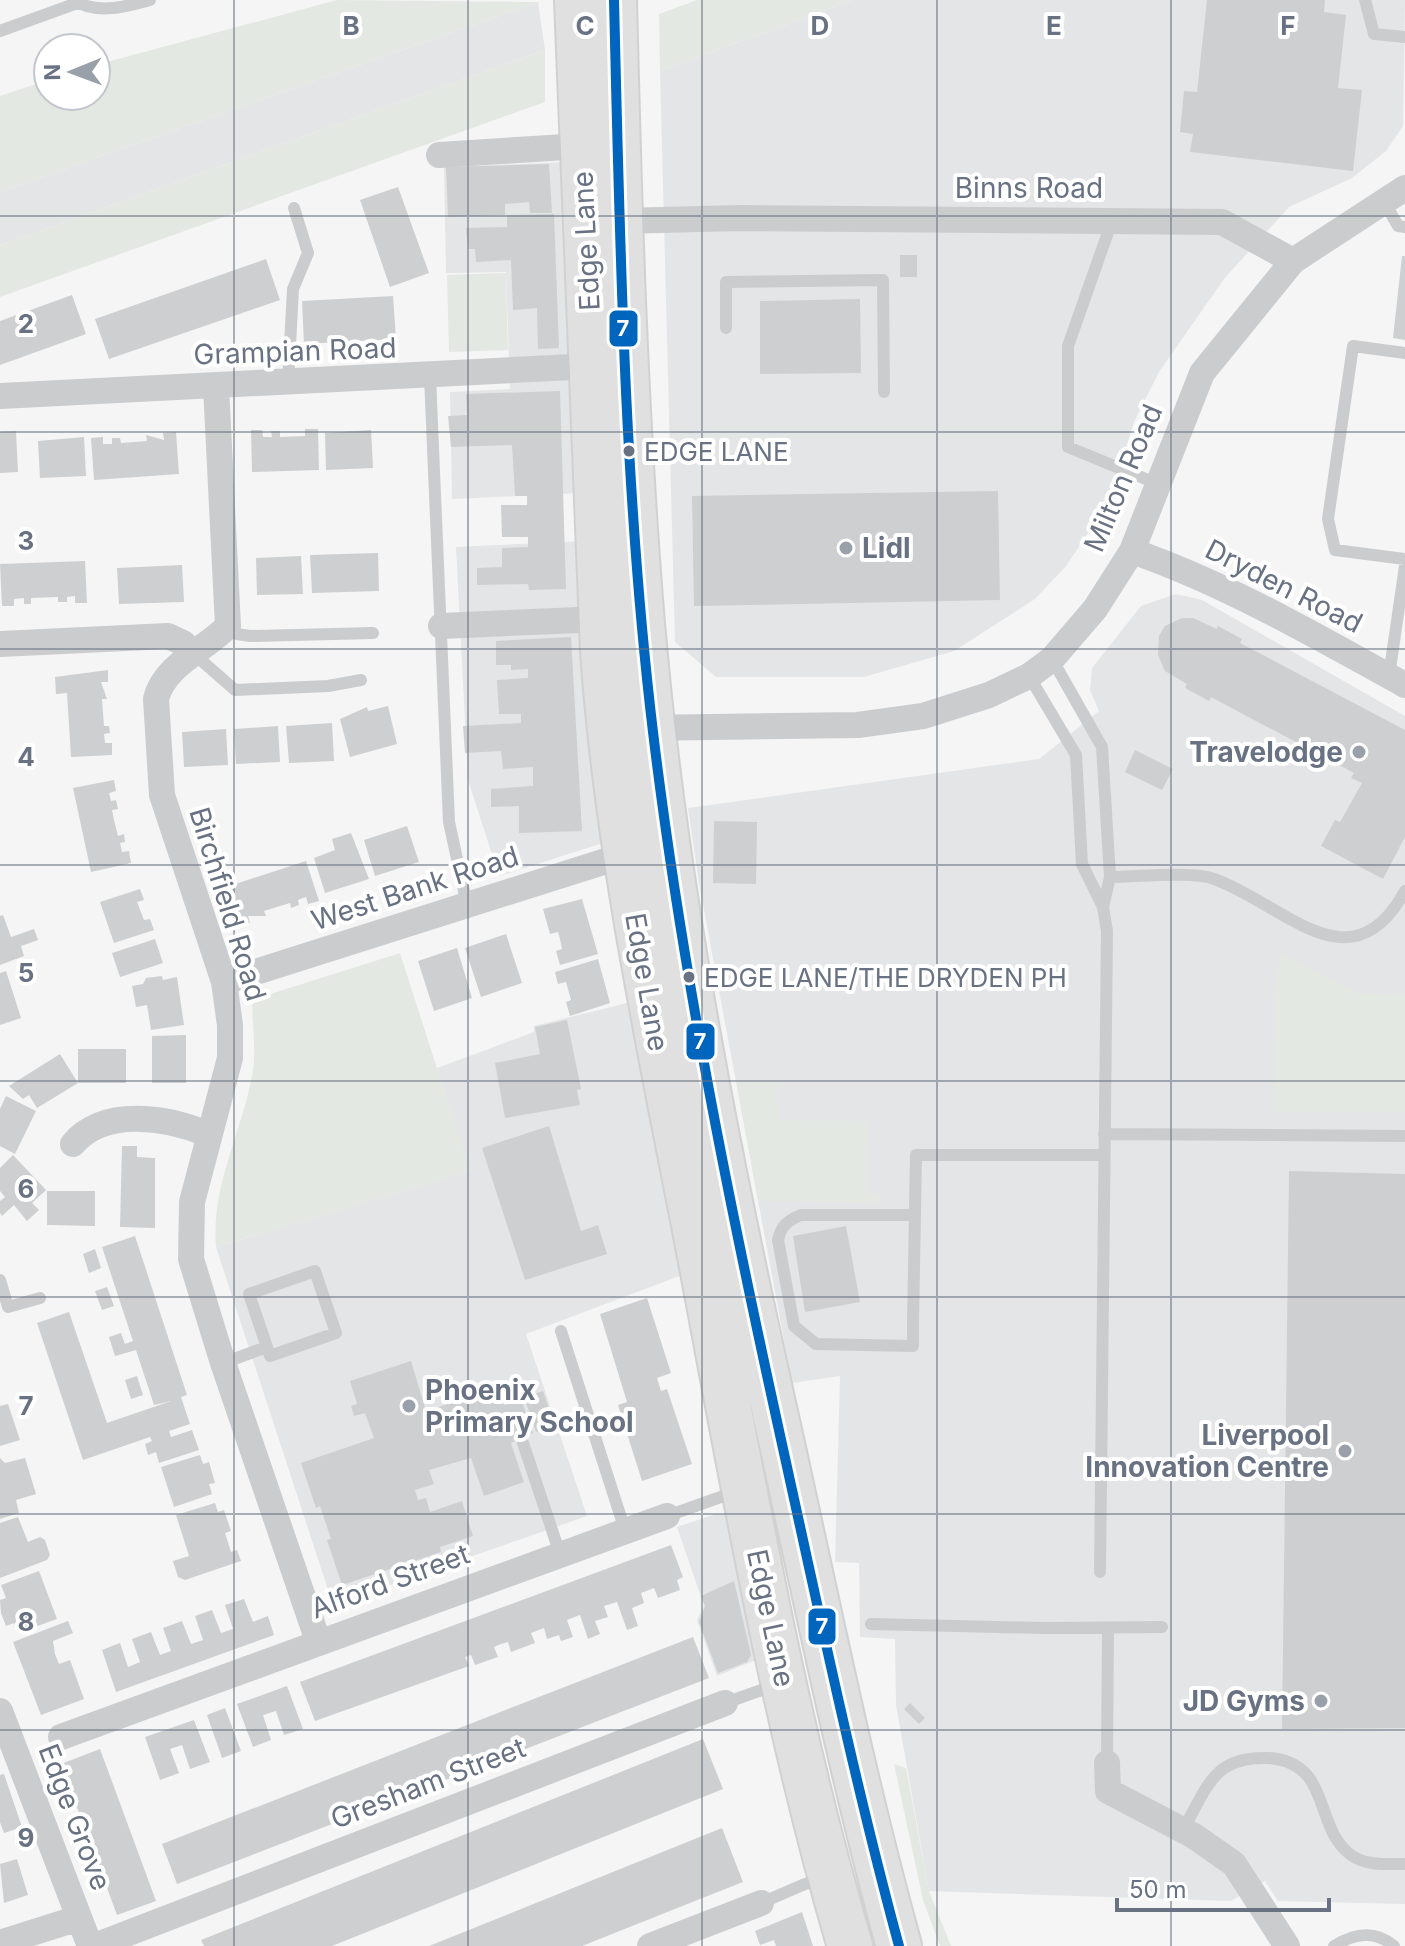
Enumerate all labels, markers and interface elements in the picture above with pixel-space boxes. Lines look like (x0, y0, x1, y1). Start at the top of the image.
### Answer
text: B (342, 10, 360, 41)
text: C (575, 10, 595, 41)
text: D (811, 10, 829, 41)
text: E (1046, 10, 1062, 41)
text: F (1280, 10, 1296, 41)
north arrow (32, 32, 112, 112)
text: N (39, 64, 65, 81)
street label: Edge Lane (565, 170, 607, 312)
street label: Binns Road (955, 171, 1103, 205)
text: 2 (18, 308, 34, 339)
line badge: 7 (608, 309, 639, 348)
text: 7 (617, 315, 629, 341)
street label: Grampian Road (193, 330, 397, 372)
street label: Milton Road (1077, 399, 1169, 557)
place label: EDGE LANE (644, 436, 789, 467)
marker: EDGE LANE (621, 443, 637, 459)
text: 3 (18, 525, 34, 556)
place label: Lidl (862, 531, 911, 565)
street label: Dryden Road (1200, 532, 1368, 640)
marker: Lidl (837, 539, 855, 557)
place label: Travelodge (1189, 735, 1343, 769)
text: 4 (17, 741, 35, 772)
marker: Travelodge (1350, 743, 1368, 761)
street label: Birchfield Road (182, 803, 274, 1005)
street label: West Bank Road (307, 839, 523, 937)
street label: Edge Lane (618, 910, 676, 1054)
text: 5 (18, 957, 34, 988)
place label: EDGE LANE/THE DRYDEN PH (704, 962, 1067, 993)
marker: EDGE LANE/THE DRYDEN PH (681, 969, 697, 985)
line badge: 7 (685, 1022, 716, 1061)
text: 7 (694, 1028, 706, 1054)
text: 6 (18, 1173, 34, 1204)
place label: Phoenix Primary School (425, 1373, 634, 1439)
text: 7 (18, 1390, 34, 1421)
marker: Phoenix Primary School (400, 1397, 418, 1415)
place label: Liverpool Innovation Centre (1085, 1418, 1329, 1484)
marker: Liverpool Innovation Centre (1336, 1442, 1354, 1460)
street label: Alford Street (306, 1537, 474, 1625)
street label: Edge Lane (740, 1546, 802, 1690)
text: 8 (18, 1606, 34, 1637)
line badge: 7 (807, 1607, 837, 1646)
text: 7 (816, 1613, 828, 1639)
place label: JD Gyms (1183, 1684, 1305, 1718)
marker: JD Gyms (1312, 1692, 1330, 1710)
street label: Gresham Street (326, 1730, 530, 1836)
street label: Edge Grove (32, 1739, 118, 1895)
text: 9 (18, 1822, 34, 1853)
scale bar (1117, 1862, 1329, 1912)
text: 50 m (1129, 1875, 1187, 1904)

